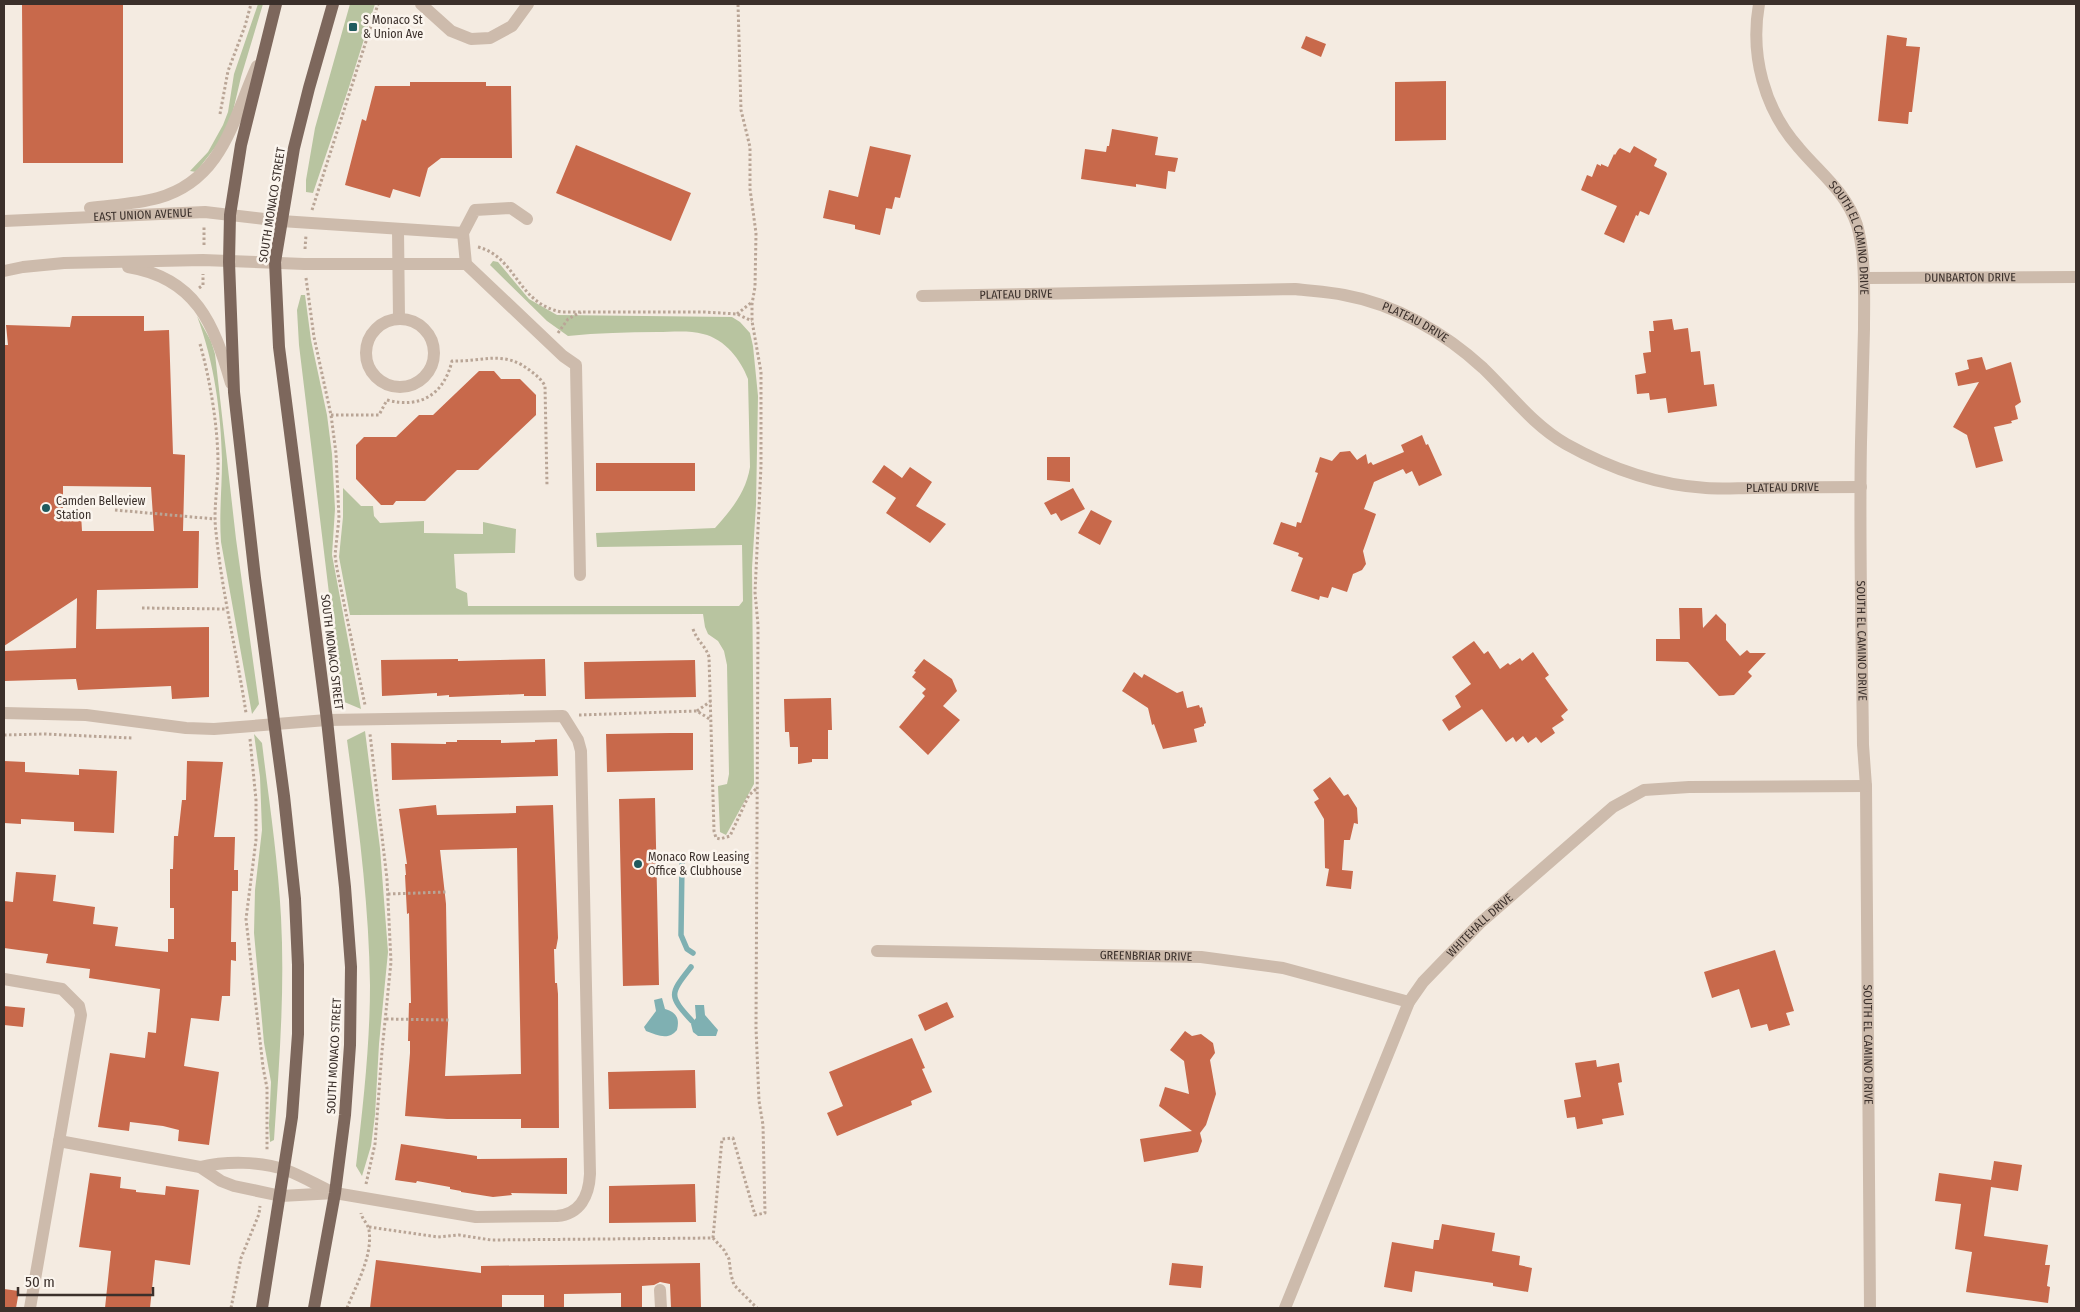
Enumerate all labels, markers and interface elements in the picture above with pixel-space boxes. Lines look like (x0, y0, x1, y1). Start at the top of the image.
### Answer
place label: S Monaco St & Union Ave (363, 13, 423, 41)
marker: S Monaco St & Union Ave (347, 21, 359, 33)
street label: SOUTH MONACO STREET (256, 146, 288, 264)
street label: SOUTH EL CAMINO DRIVE (1826, 178, 1871, 295)
street label: EAST UNION AVENUE (93, 206, 193, 224)
street label: DUNBARTON DRIVE (1924, 270, 2016, 285)
street label: PLATEAU DRIVE (979, 287, 1053, 302)
street label: PLATEAU DRIVE (1380, 299, 1451, 345)
street label: PLATEAU DRIVE (1746, 480, 1819, 495)
place label: Camden Belleview Station (56, 494, 146, 522)
marker: Camden Belleview Station (40, 502, 52, 514)
street label: SOUTH EL CAMINO DRIVE (1854, 580, 1869, 701)
street label: SOUTH MONACO STREET (318, 593, 346, 711)
place label: Monaco Row Leasing Office & Clubhouse (648, 850, 750, 878)
marker: Monaco Row Leasing Office & Clubhouse (632, 858, 644, 870)
street label: WHITEHALL DRIVE (1444, 890, 1516, 960)
street label: GREENBRIAR DRIVE (1100, 948, 1193, 964)
street label: SOUTH EL CAMINO DRIVE (1861, 984, 1875, 1105)
street label: SOUTH MONACO STREET (324, 997, 344, 1115)
scale bar (18, 1264, 152, 1296)
text: 50 m (25, 1273, 55, 1291)

